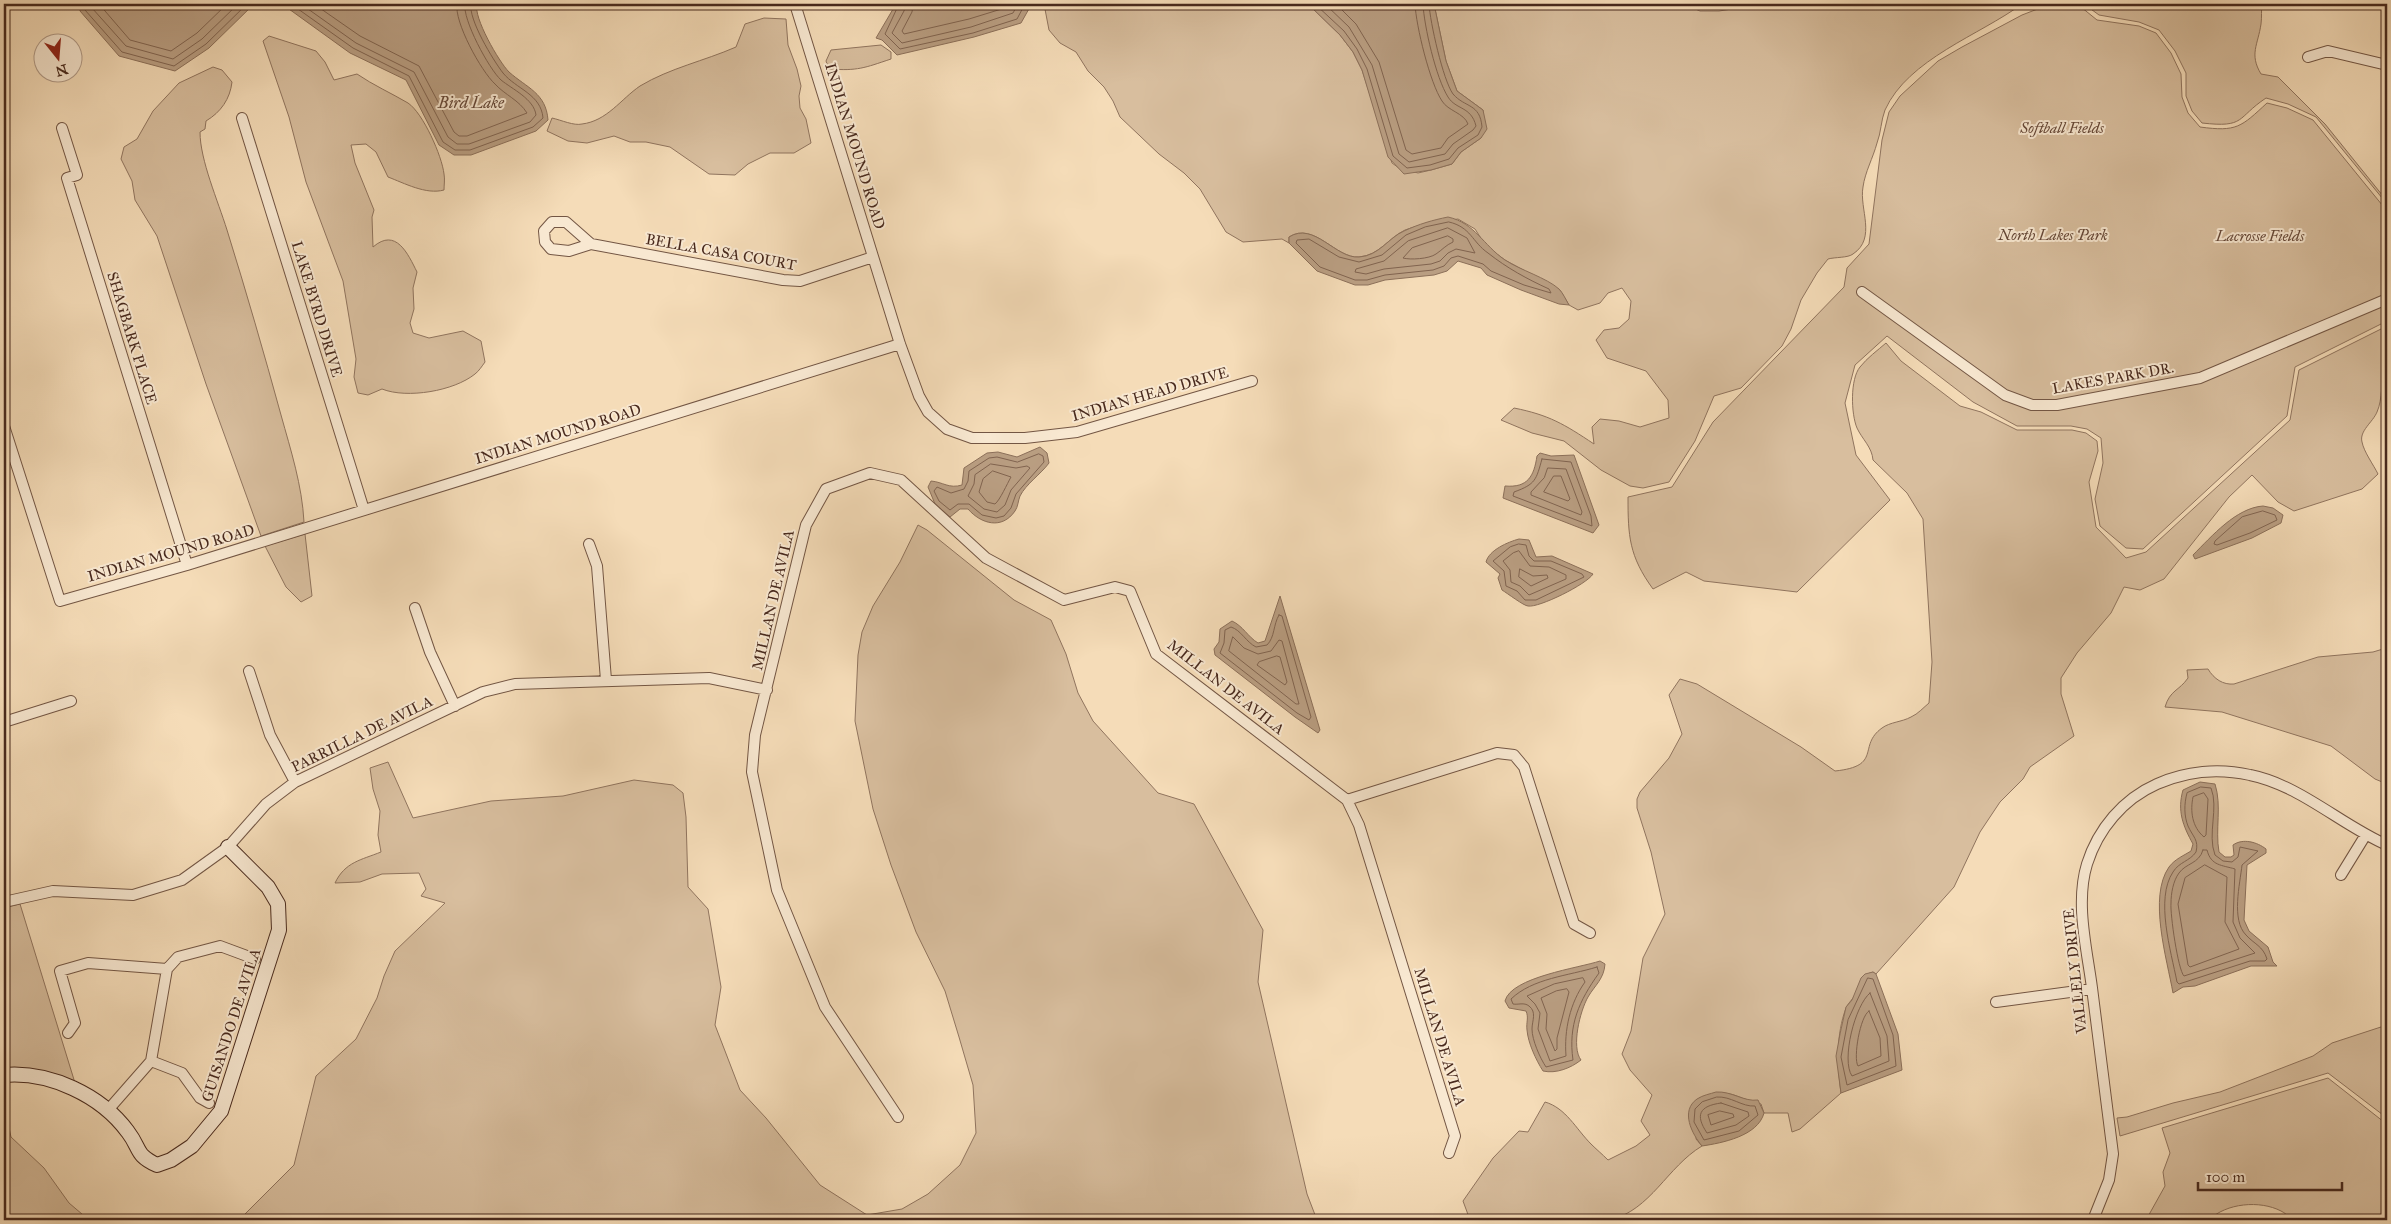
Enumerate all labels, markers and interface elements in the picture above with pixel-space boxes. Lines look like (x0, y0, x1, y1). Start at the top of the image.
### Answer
north arrow (32, 32, 82, 82)
text: N (53, 60, 70, 80)
street label: INDIAN MOUND ROAD (821, 61, 889, 231)
water label: Bird Lake (437, 93, 505, 112)
park label: Softball Fields (2019, 119, 2105, 137)
park label: North Lakes Park (1997, 226, 2108, 244)
park label: Lacrosse Fields (2215, 227, 2305, 245)
street label: BELLA CASA COURT (644, 230, 798, 274)
street label: LAKE BYRD DRIVE (288, 239, 346, 379)
street label: SHAGBARK PLACE (103, 270, 161, 407)
street label: LAKES PARK DR. (2051, 358, 2175, 398)
street label: INDIAN HEAD DRIVE (1070, 363, 1231, 425)
street label: INDIAN MOUND ROAD (473, 400, 643, 468)
street label: INDIAN MOUND ROAD (85, 520, 257, 585)
street label: MILLAN DE AVILA (748, 528, 798, 672)
street label: MILLAN DE AVILA (1164, 636, 1288, 738)
street label: PARRILLA DE AVILA (288, 692, 436, 776)
street label: VALLELY DRIVE (2059, 907, 2091, 1035)
street label: GUISANDO DE AVILA (198, 946, 264, 1104)
street label: MILLAN DE AVILA (1410, 966, 1470, 1108)
scale bar (2198, 1159, 2342, 1191)
text: 100 m (2206, 1168, 2246, 1186)

